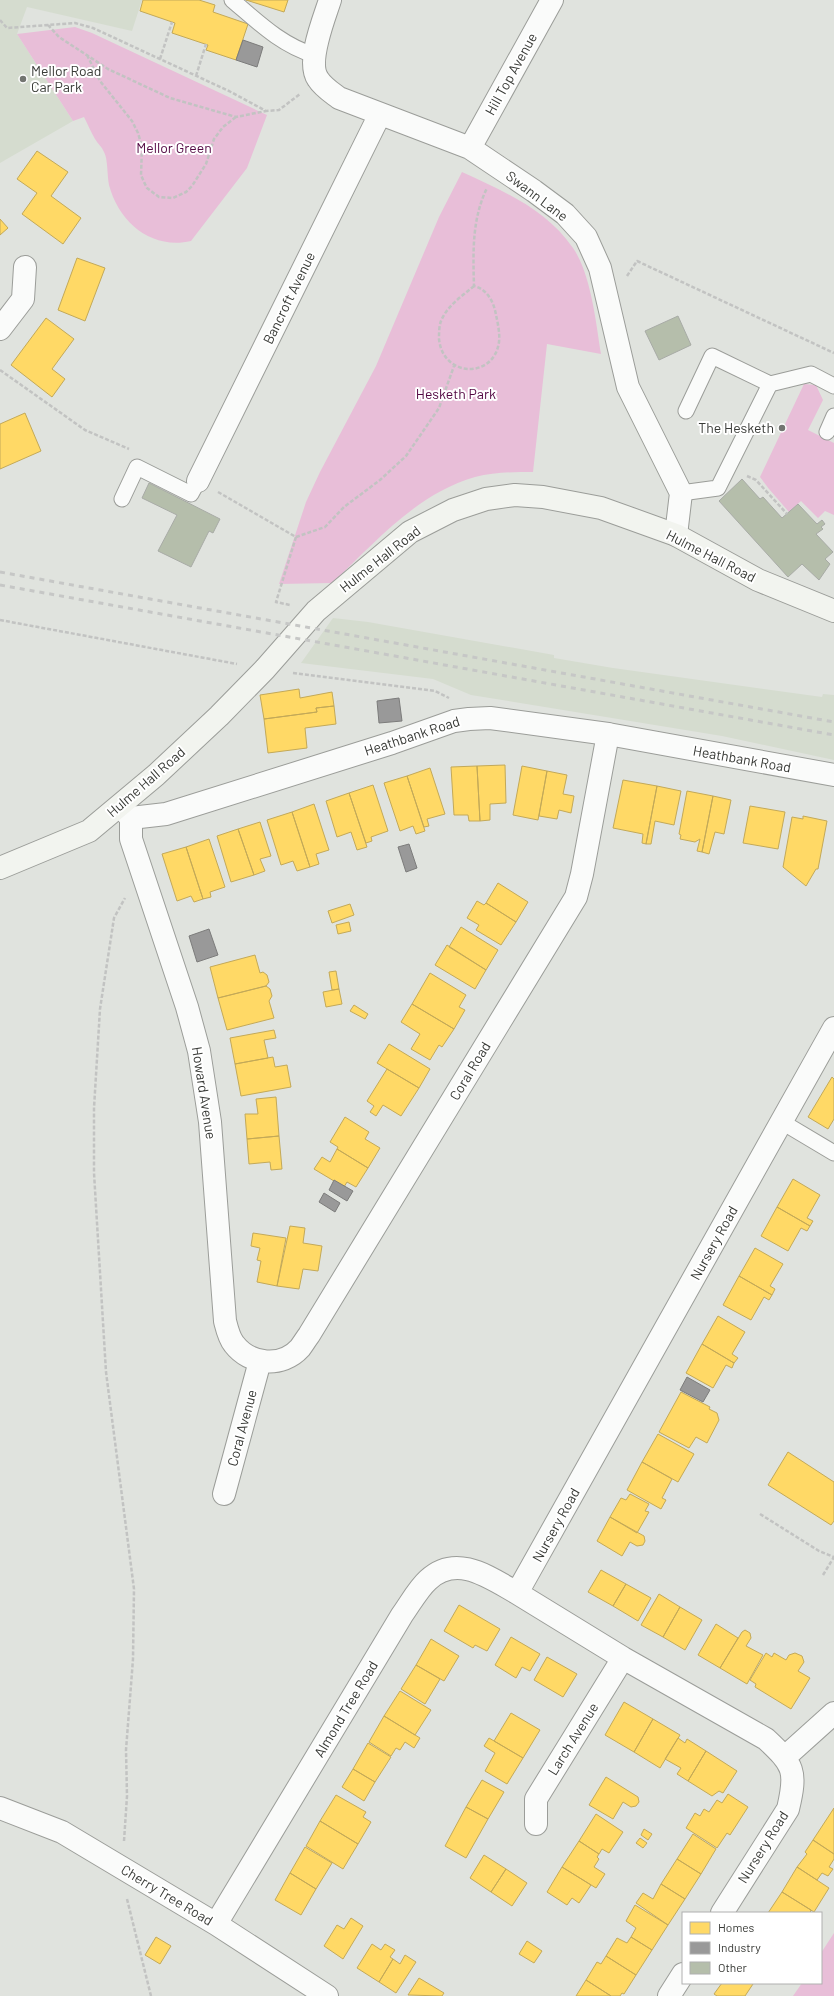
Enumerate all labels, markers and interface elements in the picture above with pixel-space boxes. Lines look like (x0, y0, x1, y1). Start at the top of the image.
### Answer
street label: Hill Top Avenue (481, 30, 540, 118)
place label: Mellor Road Car Park (31, 62, 101, 95)
marker: Mellor Road Car Park (18, 74, 28, 84)
park label: Mellor Green (136, 139, 212, 156)
street label: Swann Lane (503, 167, 572, 224)
street label: Bancroft Avenue (259, 249, 318, 347)
park label: Hesketh Park (416, 385, 496, 402)
place label: The Hesketh (698, 419, 774, 436)
marker: The Hesketh (777, 423, 787, 433)
street label: Hulme Hall Road (336, 522, 424, 596)
street label: Hulme Hall Road (664, 526, 759, 585)
street label: Heathbank Road (362, 712, 462, 759)
street label: Heathbank Road (692, 742, 792, 776)
street label: Hulme Hall Road (103, 743, 188, 820)
street label: Coral Road (445, 1038, 494, 1103)
street label: Howard Avenue (189, 1045, 220, 1140)
street label: Nursery Road (686, 1203, 741, 1283)
street label: Coral Avenue (223, 1388, 260, 1468)
street label: Nursery Road (528, 1485, 583, 1565)
street label: Almond Tree Road (310, 1657, 381, 1760)
street label: Larch Avenue (544, 1699, 602, 1778)
street label: Nursery Road (734, 1807, 791, 1886)
street label: Cherry Tree Road (118, 1860, 216, 1929)
legend (682, 1912, 822, 1984)
text: Homes (718, 1920, 755, 1934)
text: Industry (718, 1940, 761, 1954)
text: Other (718, 1960, 748, 1974)

